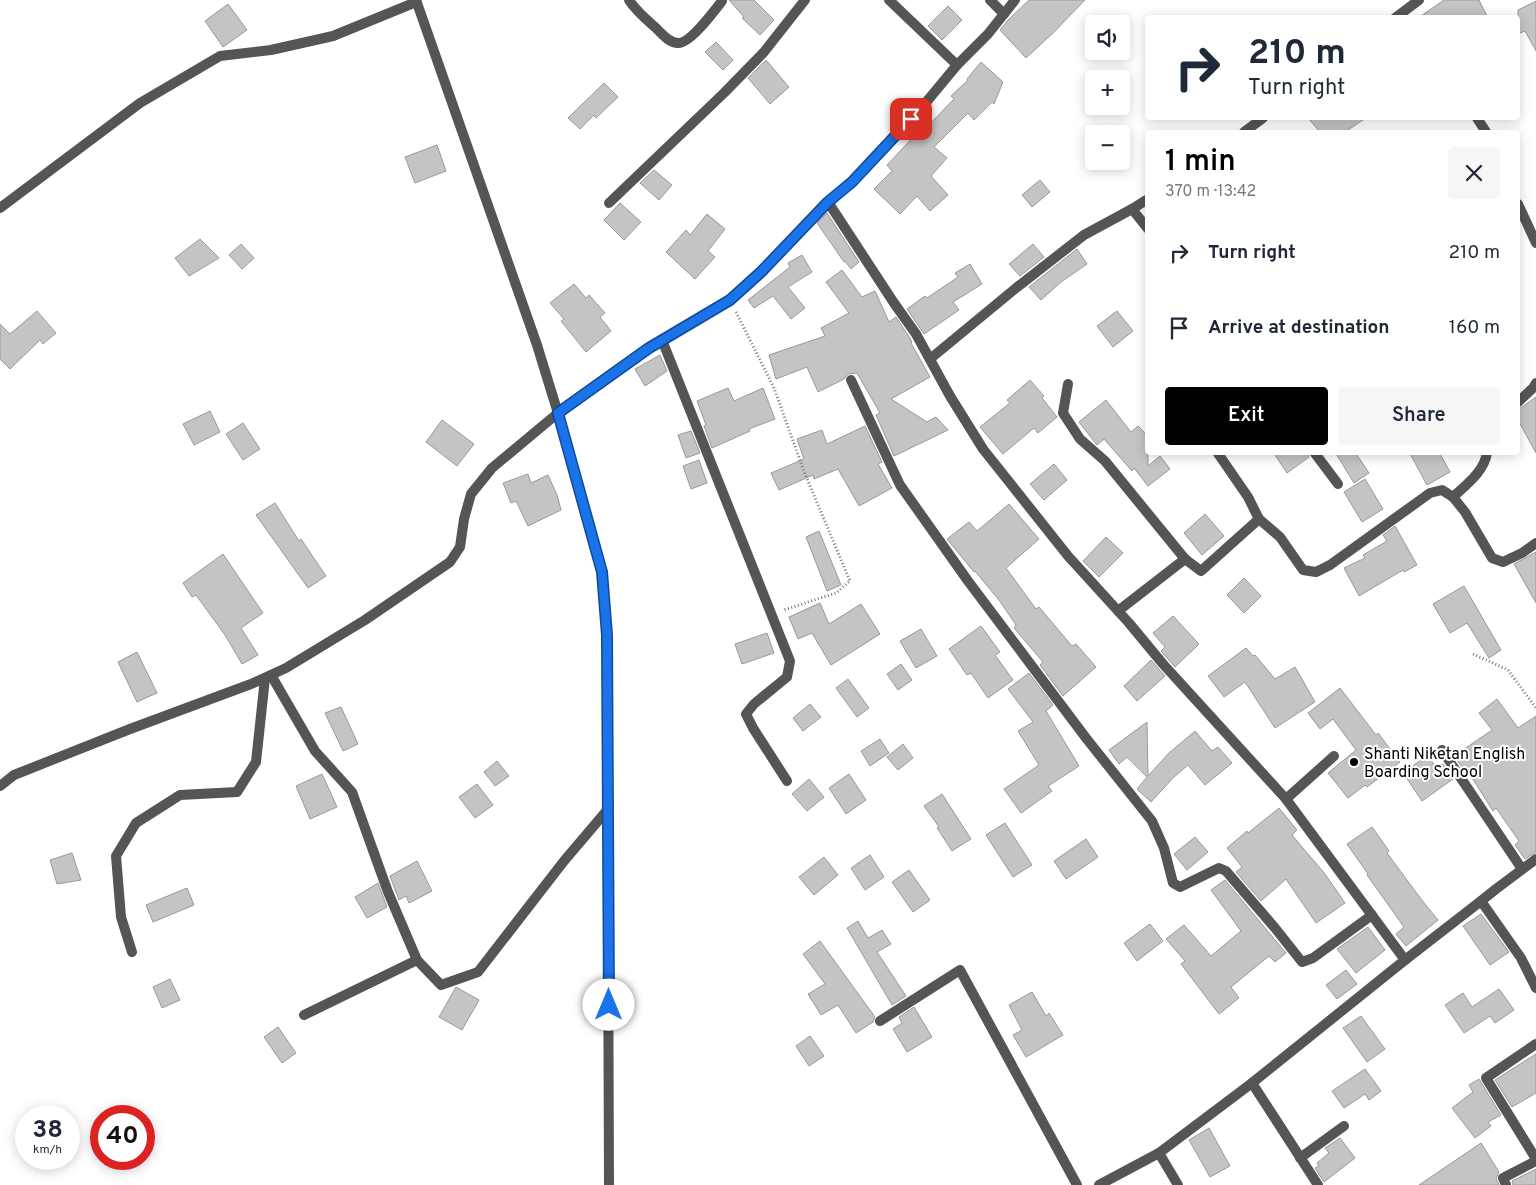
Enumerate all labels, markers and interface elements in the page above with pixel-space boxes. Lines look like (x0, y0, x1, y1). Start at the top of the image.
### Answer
map controls (1085, 15, 1130, 170)
button: sound (1085, 15, 1130, 60)
text: 210 m (1248, 32, 1346, 76)
icon: right (1165, 35, 1230, 100)
button: + (1085, 70, 1130, 115)
text: Turn right (1248, 75, 1345, 102)
pin (890, 98, 932, 140)
icon: arrive (897, 105, 925, 133)
button: − (1085, 125, 1130, 170)
text: 1 min (1165, 144, 1236, 181)
button: close (1448, 147, 1500, 199)
text: 370 m · 13:42 (1165, 182, 1256, 202)
icon: right (1165, 239, 1193, 267)
text: Turn right (1208, 241, 1296, 265)
text: 210 m (1449, 241, 1500, 265)
icon: arrive (1165, 314, 1193, 342)
text: Arrive at destination (1208, 316, 1389, 340)
text: 160 m (1449, 316, 1500, 340)
button: Exit (1165, 387, 1328, 445)
button: Share (1338, 387, 1500, 445)
place label: Shanti Niketan English Boarding School (1364, 745, 1525, 783)
marker: Shanti Niketan English Boarding School (1348, 756, 1360, 768)
position arrow (582, 978, 634, 1030)
speed limit sign: 40 (90, 1105, 155, 1170)
text: 38 (32, 1115, 63, 1147)
text: km/h (33, 1142, 62, 1158)

